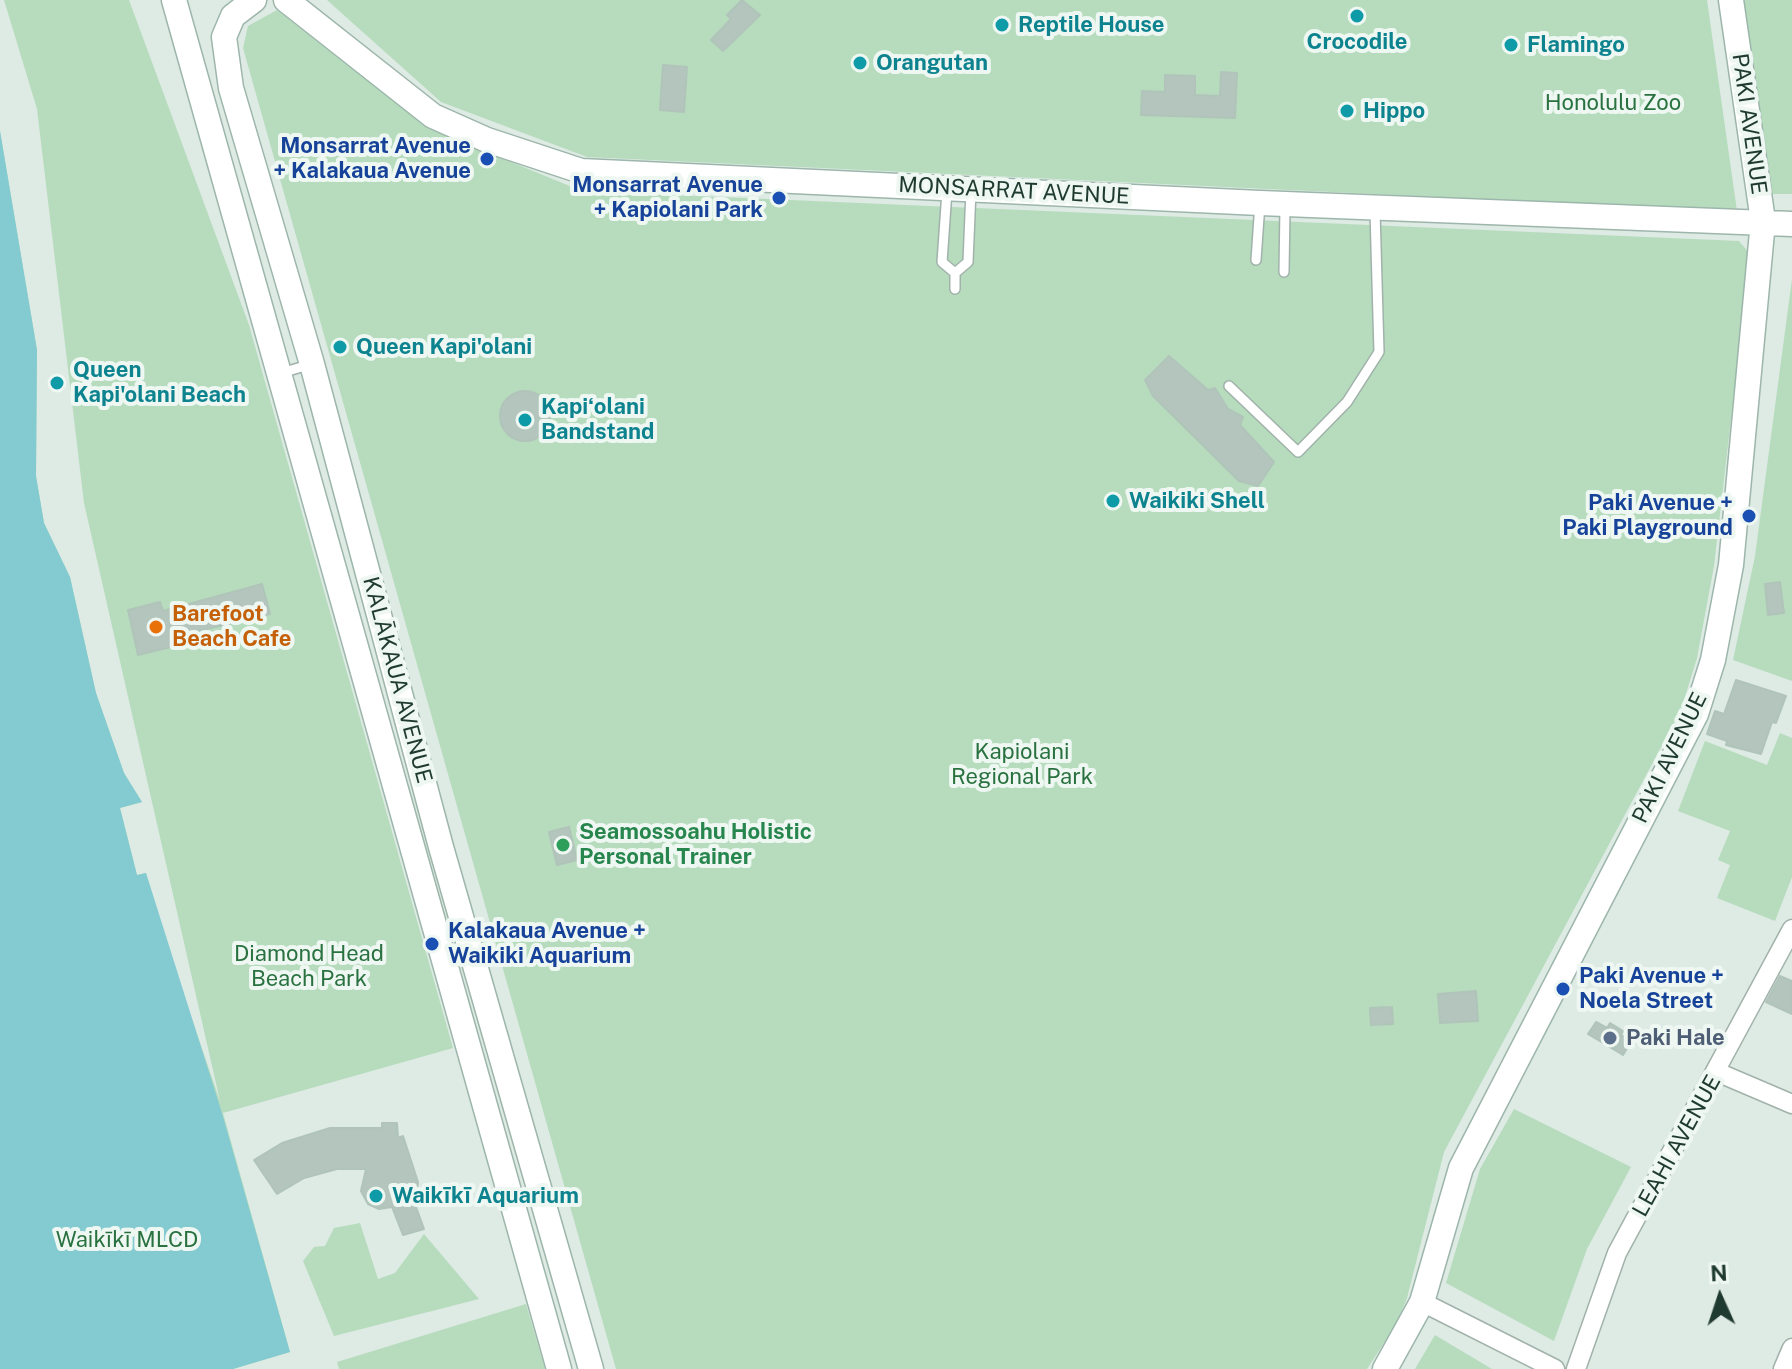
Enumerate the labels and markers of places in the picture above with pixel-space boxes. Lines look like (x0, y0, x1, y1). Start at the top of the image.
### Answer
marker: Crocodile (1348, 7, 1366, 25)
place label: Reptile House (1018, 12, 1164, 38)
marker: Reptile House (993, 16, 1011, 34)
place label: Crocodile (1307, 29, 1407, 55)
place label: Flamingo (1527, 32, 1625, 58)
marker: Flamingo (1502, 36, 1520, 54)
place label: Orangutan (876, 50, 988, 76)
marker: Orangutan (851, 54, 869, 72)
place label: Hippo (1363, 98, 1425, 124)
marker: Hippo (1338, 102, 1356, 120)
place label: Monsarrat Avenue + Kalakaua Avenue (273, 133, 471, 184)
marker: Monsarrat Avenue + Kalakaua Avenue (478, 150, 496, 168)
place label: Monsarrat Avenue + Kapiolani Park (572, 172, 763, 224)
marker: Monsarrat Avenue + Kapiolani Park (770, 189, 788, 207)
place label: Queen Kapi'olani (356, 334, 532, 360)
marker: Queen Kapi'olani (331, 338, 349, 356)
place label: Queen Kapi'olani Beach (73, 357, 246, 408)
marker: Queen Kapi'olani Beach (48, 374, 66, 392)
place label: Kapiʻolani Bandstand (541, 394, 655, 446)
marker: Kapiʻolani Bandstand (516, 411, 534, 429)
place label: Waikiki Shell (1129, 488, 1265, 514)
place label: Paki Avenue + Paki Playground (1562, 490, 1733, 542)
marker: Waikiki Shell (1104, 492, 1122, 510)
marker: Paki Avenue + Paki Playground (1740, 507, 1758, 525)
place label: Barefoot Beach Cafe (172, 601, 291, 652)
marker: Barefoot Beach Cafe (147, 618, 165, 636)
place label: Seamossoahu Holistic Personal Trainer (579, 819, 812, 870)
marker: Seamossoahu Holistic Personal Trainer (554, 836, 572, 854)
place label: Kalakaua Avenue + Waikiki Aquarium (448, 918, 646, 970)
marker: Kalakaua Avenue + Waikiki Aquarium (423, 935, 441, 953)
place label: Paki Avenue + Noela Street (1579, 963, 1724, 1014)
marker: Paki Avenue + Noela Street (1554, 980, 1572, 998)
place label: Paki Hale (1626, 1025, 1725, 1051)
marker: Paki Hale (1601, 1029, 1619, 1047)
place label: Waikīkī Aquarium (392, 1183, 579, 1209)
marker: Waikīkī Aquarium (367, 1187, 385, 1205)

